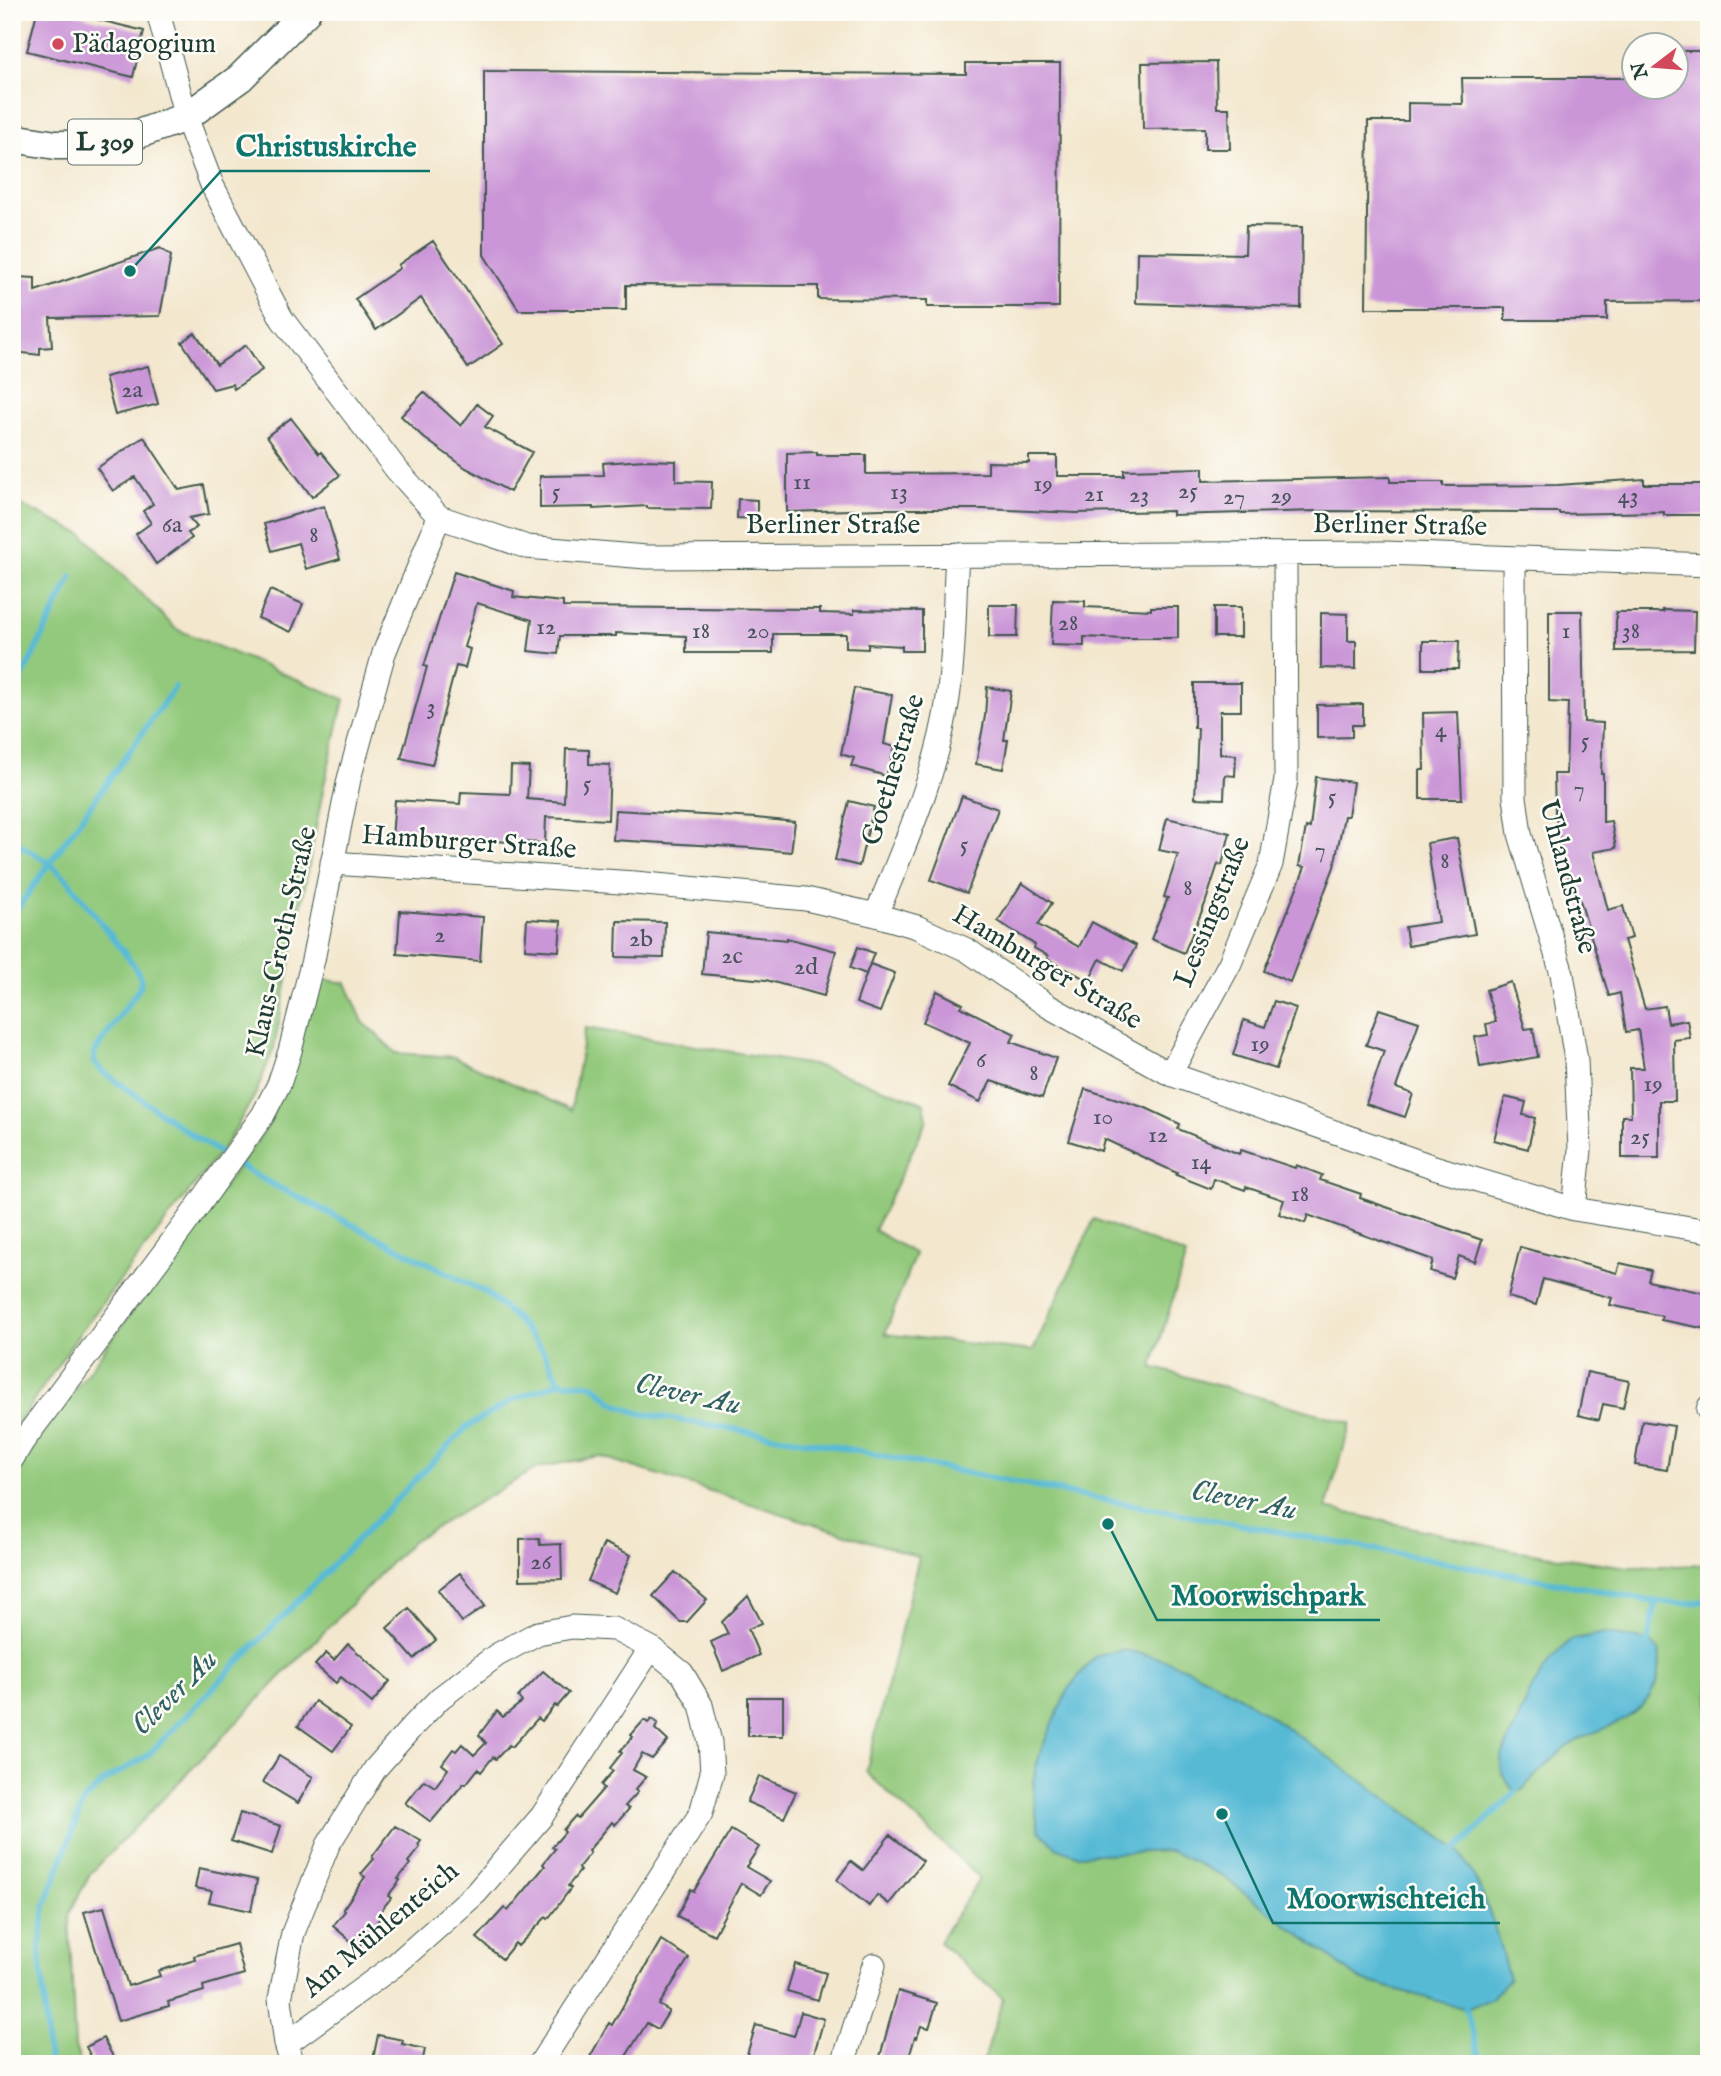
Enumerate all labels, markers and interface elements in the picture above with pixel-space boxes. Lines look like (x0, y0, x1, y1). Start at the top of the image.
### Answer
place label: Pädagogium (72, 27, 216, 62)
north arrow (1620, 32, 1690, 102)
marker: Pädagogium (50, 36, 66, 52)
text: N (1627, 58, 1655, 82)
road number: L 309 (68, 119, 142, 164)
callout: Christuskirche (221, 120, 430, 171)
text: Christuskirche (235, 129, 417, 167)
house number: 2a (121, 375, 143, 406)
house number: 11 (793, 467, 811, 498)
house number: 19 (1033, 469, 1053, 500)
house number: 25 (1178, 476, 1198, 507)
house number: 5 (552, 477, 561, 508)
house number: 13 (890, 477, 908, 508)
house number: 21 (1084, 479, 1104, 510)
house number: 23 (1129, 480, 1149, 511)
house number: 29 (1270, 481, 1292, 512)
house number: 43 (1618, 481, 1638, 512)
house number: 27 (1223, 482, 1245, 513)
street label: Berliner Straße (1312, 507, 1488, 545)
street label: Berliner Straße (746, 508, 920, 543)
house number: 6a (162, 510, 183, 541)
house number: 8 (309, 520, 319, 551)
house number: 28 (1058, 608, 1078, 639)
house number: 12 (536, 612, 556, 643)
house number: 18 (692, 616, 710, 647)
house number: 20 (746, 616, 770, 647)
house number: 1 (1562, 616, 1570, 647)
house number: 38 (1622, 616, 1640, 647)
street label: Goethestraße (854, 690, 934, 850)
house number: 3 (427, 692, 435, 723)
house number: 4 (1435, 715, 1447, 746)
house number: 5 (1581, 726, 1590, 757)
house number: 5 (583, 769, 592, 800)
house number: 7 (1573, 774, 1585, 805)
house number: 5 (1328, 782, 1337, 813)
street label: Uhlandstraße (1530, 796, 1604, 958)
street label: Hamburger Straße (360, 818, 578, 868)
street label: Klaus-Groth-Straße (238, 823, 326, 1061)
house number: 5 (960, 830, 969, 861)
street label: Lessingstraße (1167, 831, 1259, 992)
house number: 7 (1314, 835, 1326, 866)
house number: 8 (1440, 846, 1450, 877)
house number: 8 (1183, 873, 1193, 904)
street label: Hamburger Straße (946, 898, 1148, 1039)
house number: 2 (434, 920, 446, 951)
house number: 2b (629, 924, 653, 955)
house number: 2c (721, 941, 743, 972)
house number: 2d (794, 952, 818, 983)
house number: 19 (1250, 1029, 1270, 1060)
house number: 6 (976, 1045, 987, 1076)
house number: 8 (1029, 1058, 1039, 1089)
house number: 19 (1643, 1069, 1663, 1100)
house number: 10 (1093, 1102, 1113, 1133)
house number: 12 (1148, 1120, 1168, 1151)
house number: 25 (1630, 1122, 1650, 1153)
house number: 14 (1191, 1147, 1212, 1178)
house number: 18 (1291, 1179, 1309, 1210)
water label: Clever Au (632, 1365, 744, 1425)
water label: Clever Au (1188, 1472, 1300, 1530)
house number: 26 (530, 1547, 553, 1578)
callout: Moorwischpark (1157, 1569, 1380, 1620)
text: Moorwischpark (1171, 1578, 1366, 1616)
water label: Clever Au (124, 1642, 226, 1744)
street label: Am Mühlenteich (295, 1854, 467, 2006)
callout: Moorwischteich (1273, 1872, 1500, 1923)
text: Moorwischteich (1286, 1881, 1487, 1919)

